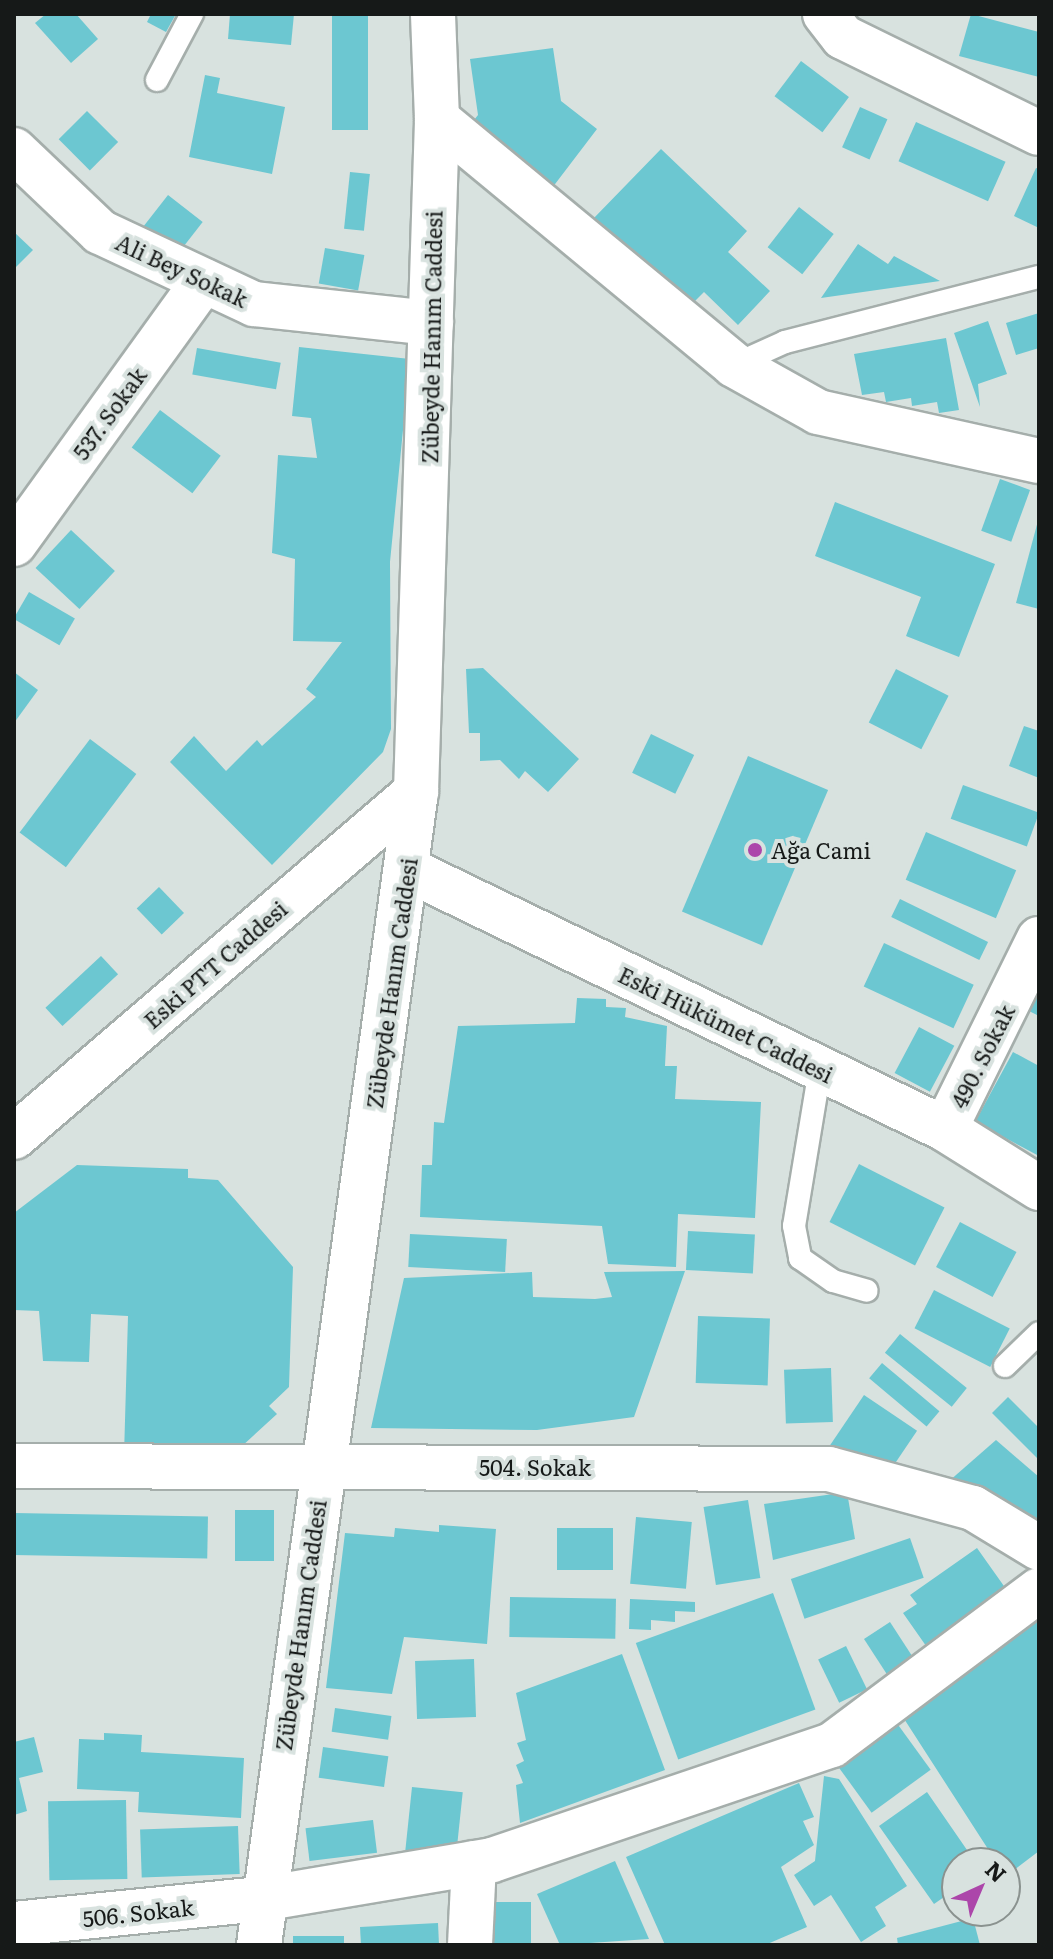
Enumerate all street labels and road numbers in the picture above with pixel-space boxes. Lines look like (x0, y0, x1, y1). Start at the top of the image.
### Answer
street label: Zübeyde Hanım Caddesi (416, 210, 446, 464)
street label: Ali Bey Sokak (112, 228, 252, 312)
street label: 537. Sokak (67, 362, 151, 464)
street label: Zübeyde Hanım Caddesi (360, 856, 422, 1110)
street label: Eski PTT Caddesi (138, 895, 292, 1033)
street label: Eski Hükümet Caddesi (614, 961, 838, 1087)
street label: 490. Sokak (945, 1000, 1019, 1112)
street label: 504. Sokak (479, 1454, 591, 1480)
street label: Zübeyde Hanım Caddesi (269, 1498, 331, 1752)
street label: 506. Sokak (81, 1893, 195, 1931)

